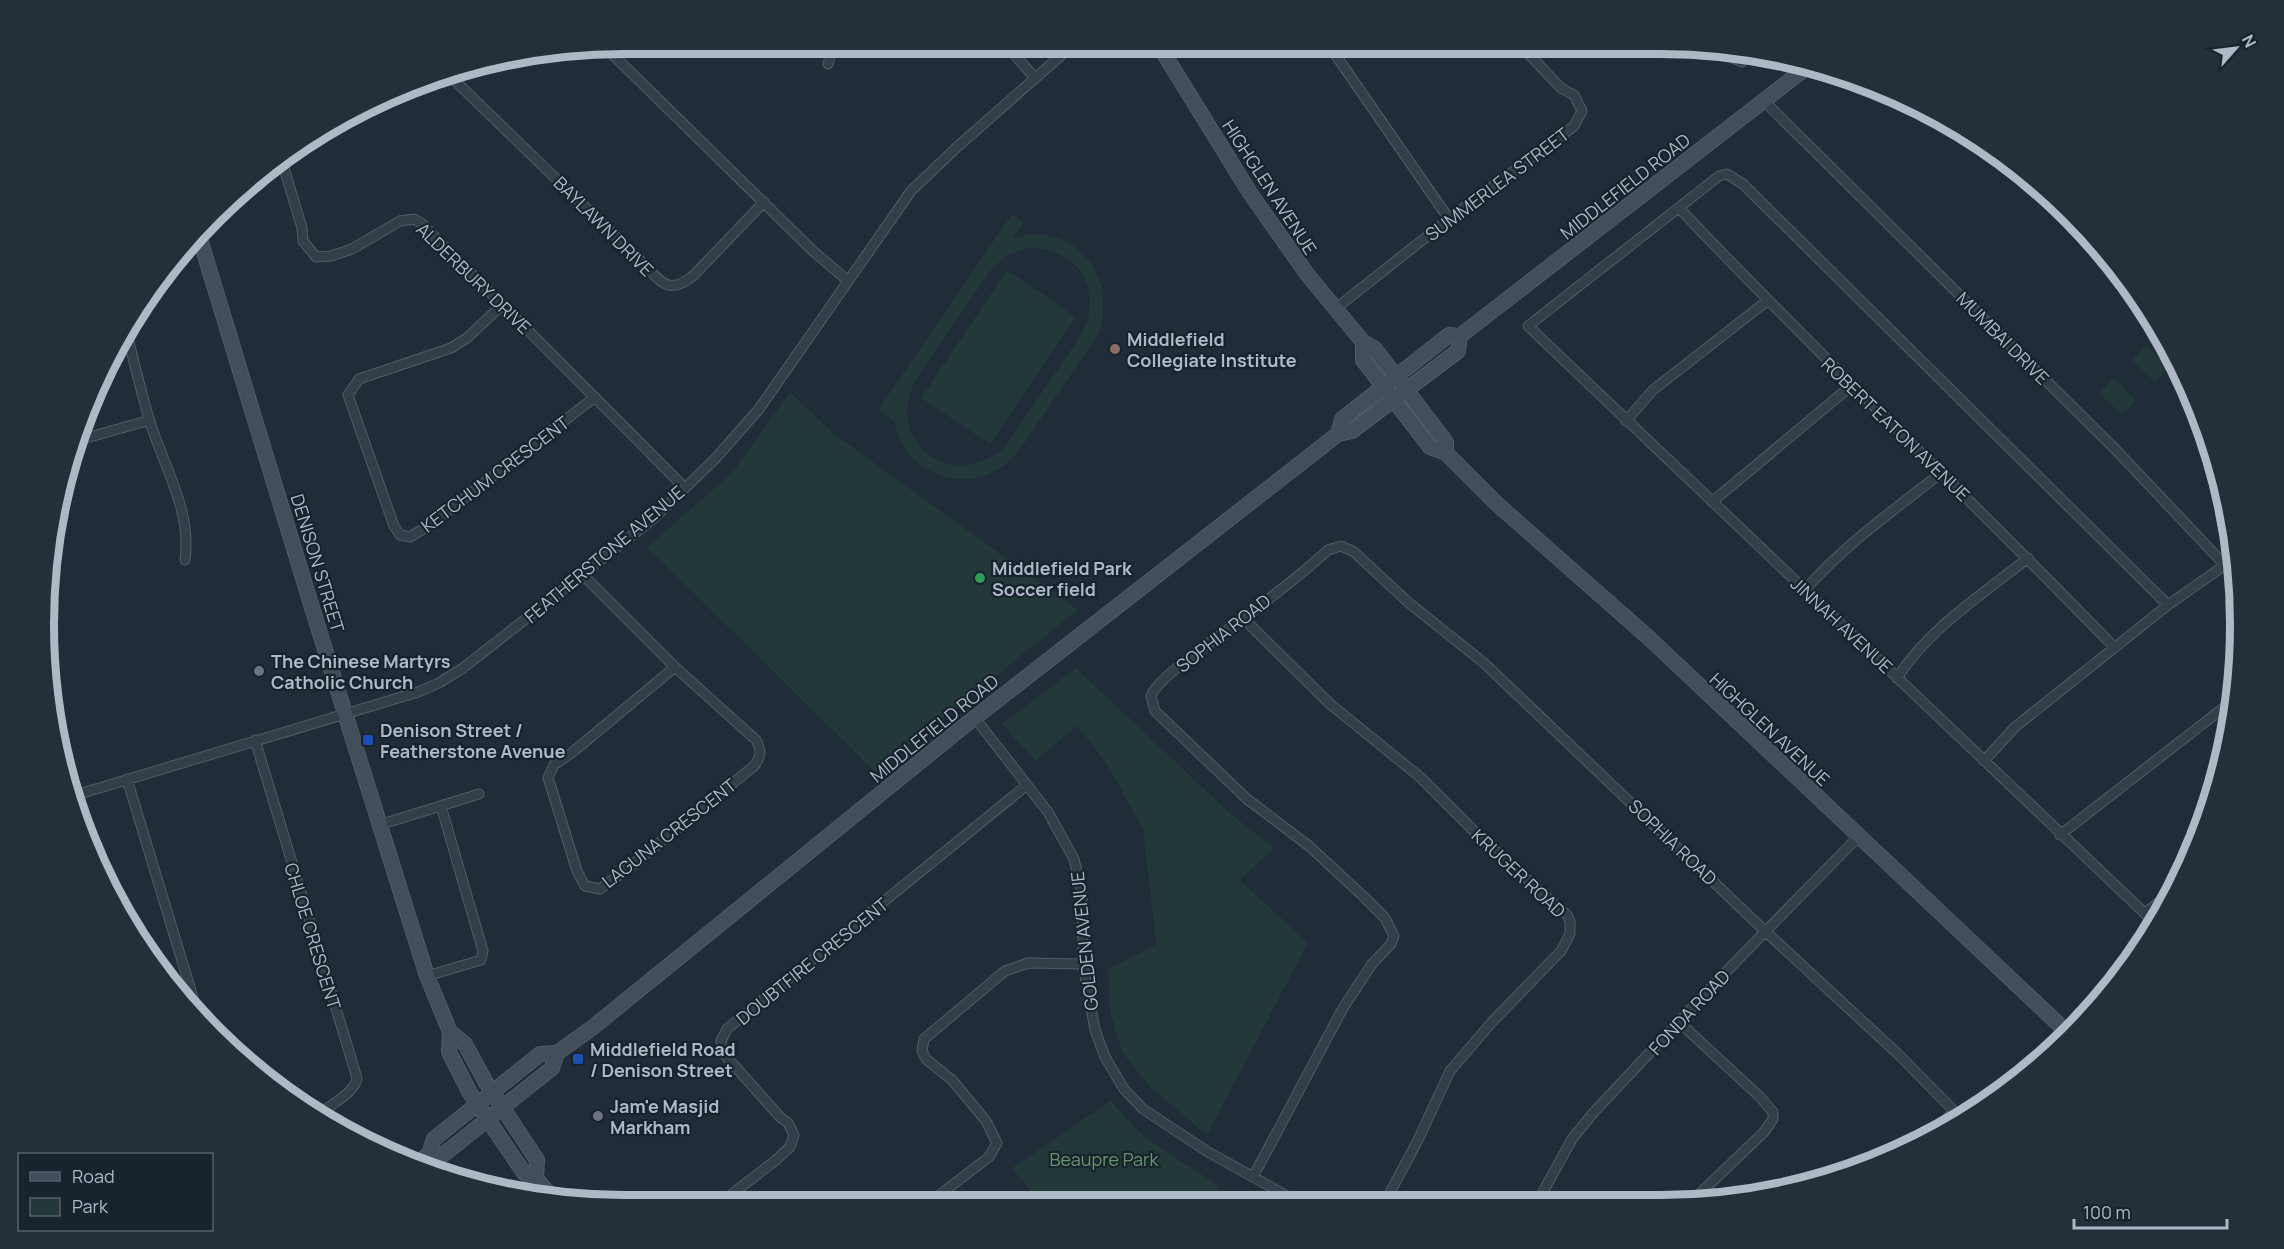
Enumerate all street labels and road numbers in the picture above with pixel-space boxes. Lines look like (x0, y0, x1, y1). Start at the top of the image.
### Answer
street label: HIGHGLEN AVENUE (1217, 115, 1323, 259)
street label: SUMMERLEA STREET (1420, 122, 1574, 246)
street label: MIDDLEFIELD ROAD (1555, 128, 1695, 244)
street label: BAYLAWN DRIVE (549, 171, 659, 281)
street label: ALDERBURY DRIVE (411, 217, 537, 339)
street label: MUMBAI DRIVE (1951, 286, 2055, 390)
street label: ROBERT EATON AVENUE (1817, 352, 1975, 506)
street label: KETCHUM CRESCENT (416, 410, 574, 538)
street label: FEATHERSTONE AVENUE (519, 480, 689, 628)
street label: DENISON STREET (286, 491, 351, 635)
street label: JINNAH AVENUE (1786, 572, 1898, 678)
street label: SOPHIA ROAD (1171, 588, 1275, 678)
street label: HIGHGLEN AVENUE (1705, 667, 1835, 791)
street label: MIDDLEFIELD ROAD (865, 669, 1003, 787)
street label: LAGUNA CRESCENT (597, 773, 741, 893)
street label: SOPHIA ROAD (1624, 794, 1722, 890)
street label: KRUGER ROAD (1467, 823, 1571, 923)
street label: CHLOE CRESCENT (279, 860, 347, 1013)
street label: GOLDEN AVENUE (1065, 870, 1103, 1012)
street label: DOUBTFIRE CRESCENT (731, 892, 893, 1030)
street label: FONDA ROAD (1643, 964, 1735, 1060)

